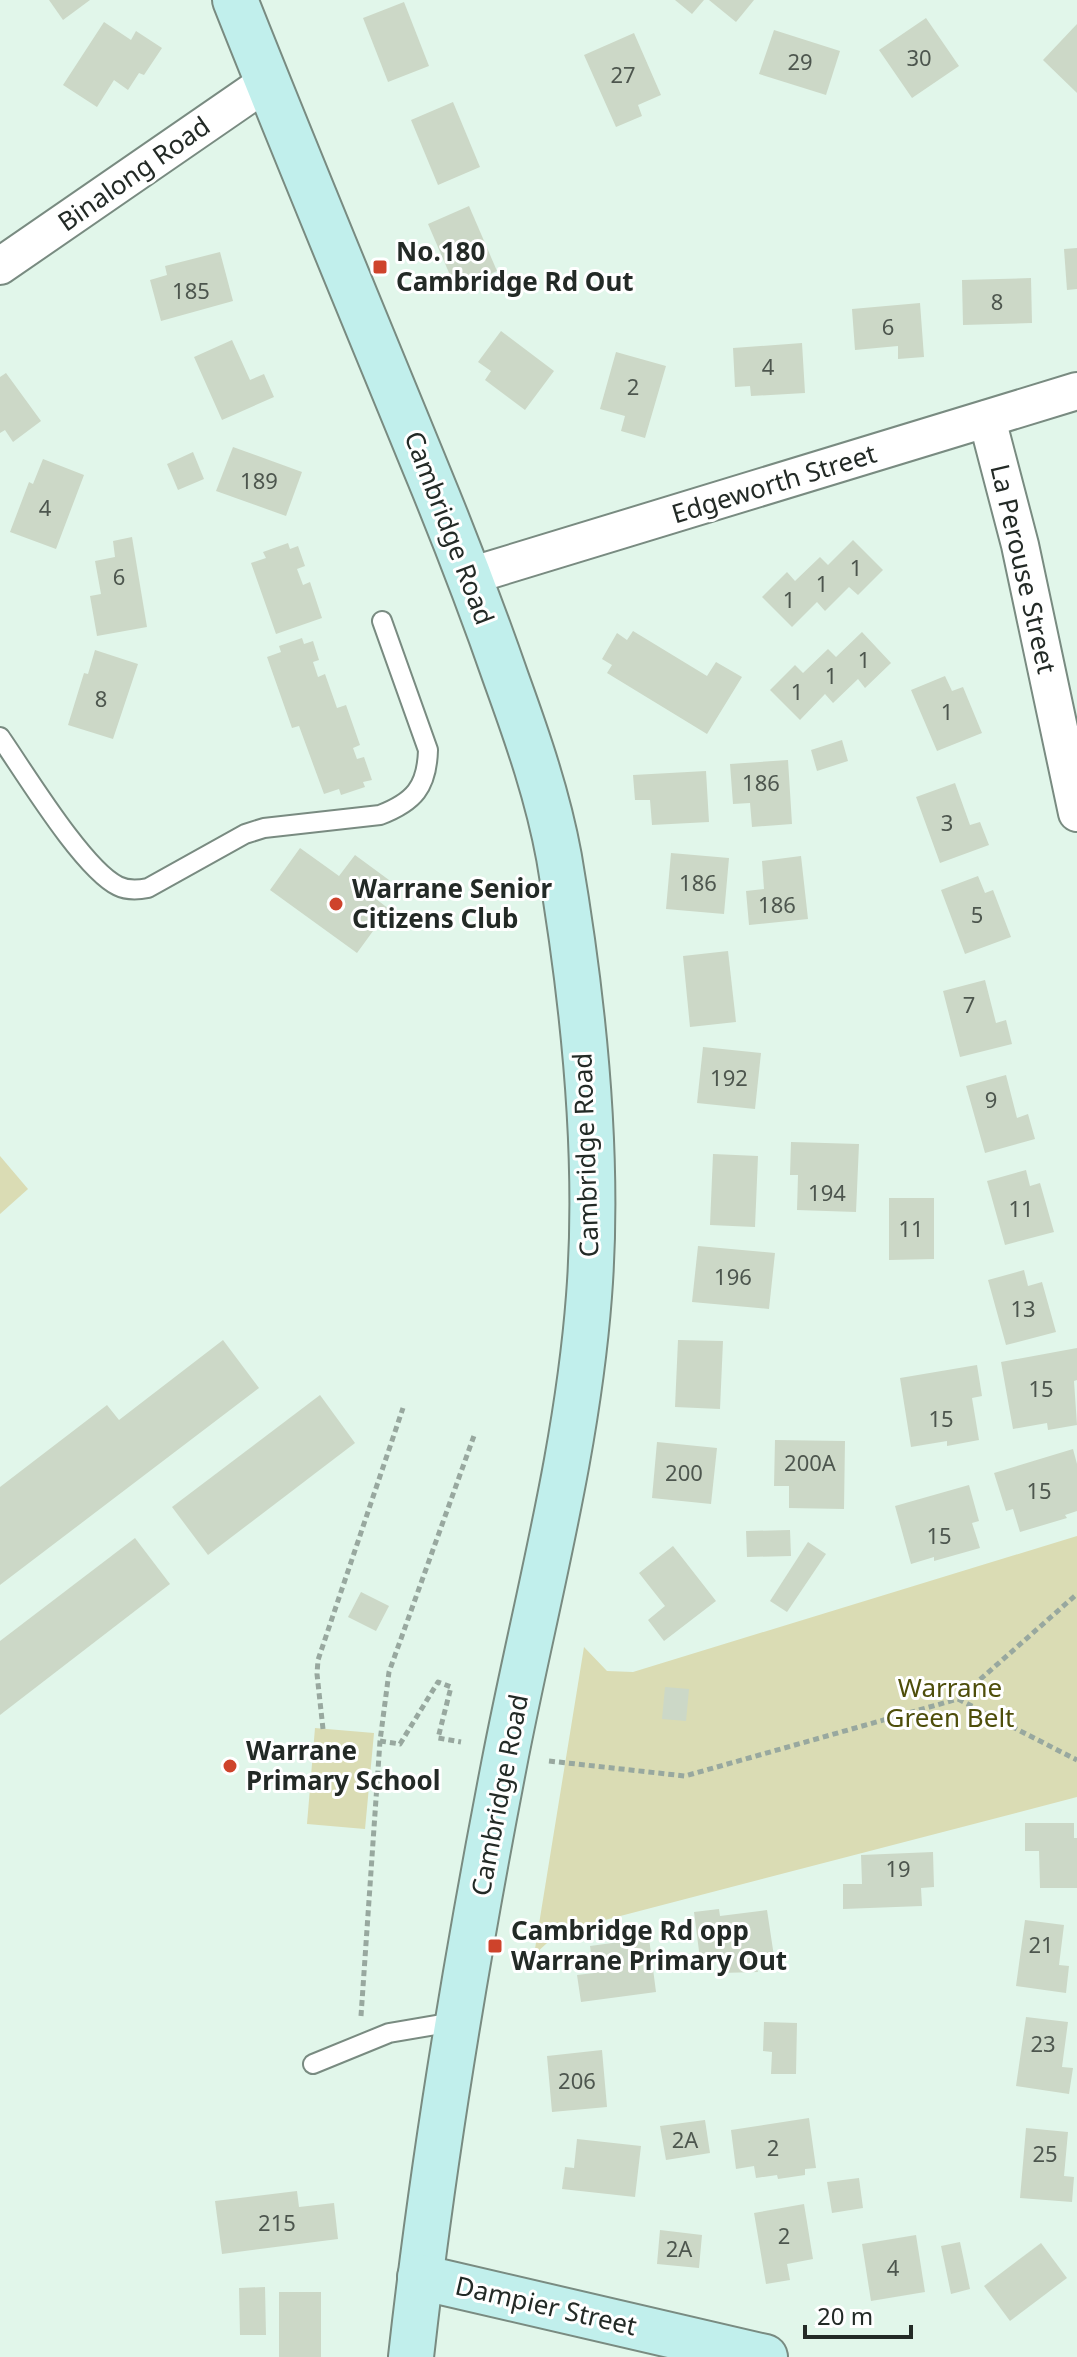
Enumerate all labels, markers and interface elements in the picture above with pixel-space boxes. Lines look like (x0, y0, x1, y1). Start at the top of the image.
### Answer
house number: 30 (906, 42, 932, 72)
house number: 29 (787, 46, 813, 76)
house number: 27 (610, 59, 636, 89)
street label: Binalong Road (50, 107, 217, 239)
place label: No.180 Cambridge Rd Out (396, 233, 634, 299)
marker: No.180 Cambridge Rd Out (371, 258, 389, 276)
house number: 185 (172, 275, 210, 305)
house number: 8 (991, 286, 1003, 316)
house number: 6 (882, 311, 894, 341)
house number: 4 (762, 351, 775, 381)
house number: 2 (627, 371, 639, 401)
street label: Cambridge Road (396, 426, 503, 630)
street label: Edgeworth Street (667, 435, 880, 531)
street label: La Perouse Street (982, 461, 1066, 677)
house number: 189 (240, 465, 278, 495)
house number: 4 (39, 492, 52, 522)
house number: 1 (850, 552, 862, 582)
house number: 6 (113, 561, 125, 591)
house number: 1 (816, 568, 828, 598)
house number: 1 (783, 584, 795, 614)
house number: 1 (858, 644, 870, 674)
house number: 1 (825, 660, 837, 690)
house number: 1 (791, 676, 803, 706)
house number: 8 (95, 683, 107, 713)
house number: 1 (941, 696, 953, 726)
house number: 186 (742, 767, 780, 797)
house number: 3 (941, 807, 953, 837)
house number: 186 (679, 867, 717, 897)
place label: Warrane Senior Citizens Club (352, 870, 552, 936)
house number: 186 (758, 889, 796, 919)
marker: Warrane Senior Citizens Club (327, 895, 345, 913)
house number: 5 (971, 899, 983, 929)
house number: 7 (963, 989, 975, 1019)
street label: Cambridge Road (563, 1052, 607, 1258)
house number: 192 (710, 1062, 748, 1092)
house number: 9 (985, 1084, 997, 1114)
house number: 194 (808, 1177, 846, 1207)
house number: 11 (1008, 1193, 1034, 1223)
house number: 11 (898, 1213, 924, 1243)
house number: 196 (714, 1261, 752, 1291)
house number: 13 (1010, 1293, 1036, 1323)
house number: 15 (1028, 1373, 1054, 1403)
house number: 15 (928, 1403, 954, 1433)
house number: 200A (784, 1447, 837, 1477)
house number: 200 (665, 1457, 703, 1487)
house number: 15 (1026, 1475, 1052, 1505)
house number: 15 (926, 1520, 952, 1550)
park label: Warrane Green Belt (886, 1669, 1014, 1735)
street label: Cambridge Road (462, 1691, 536, 1899)
place label: Warrane Primary School (246, 1732, 441, 1798)
marker: Warrane Primary School (221, 1757, 239, 1775)
house number: 19 (885, 1853, 911, 1883)
place label: Cambridge Rd opp Warrane Primary Out (511, 1912, 787, 1978)
house number: 21 (1028, 1929, 1054, 1959)
marker: Cambridge Rd opp Warrane Primary Out (486, 1937, 504, 1955)
house number: 23 (1030, 2028, 1056, 2058)
house number: 206 (558, 2065, 596, 2095)
house number: 2A (672, 2124, 699, 2154)
house number: 2 (767, 2132, 779, 2162)
house number: 25 (1032, 2138, 1058, 2168)
house number: 215 (258, 2207, 296, 2237)
house number: 2 (778, 2220, 790, 2250)
house number: 2A (666, 2233, 693, 2263)
house number: 4 (887, 2252, 900, 2282)
street label: Dampier Street (452, 2267, 641, 2343)
scale bar (805, 2289, 911, 2339)
text: 20 m (817, 2299, 873, 2332)

